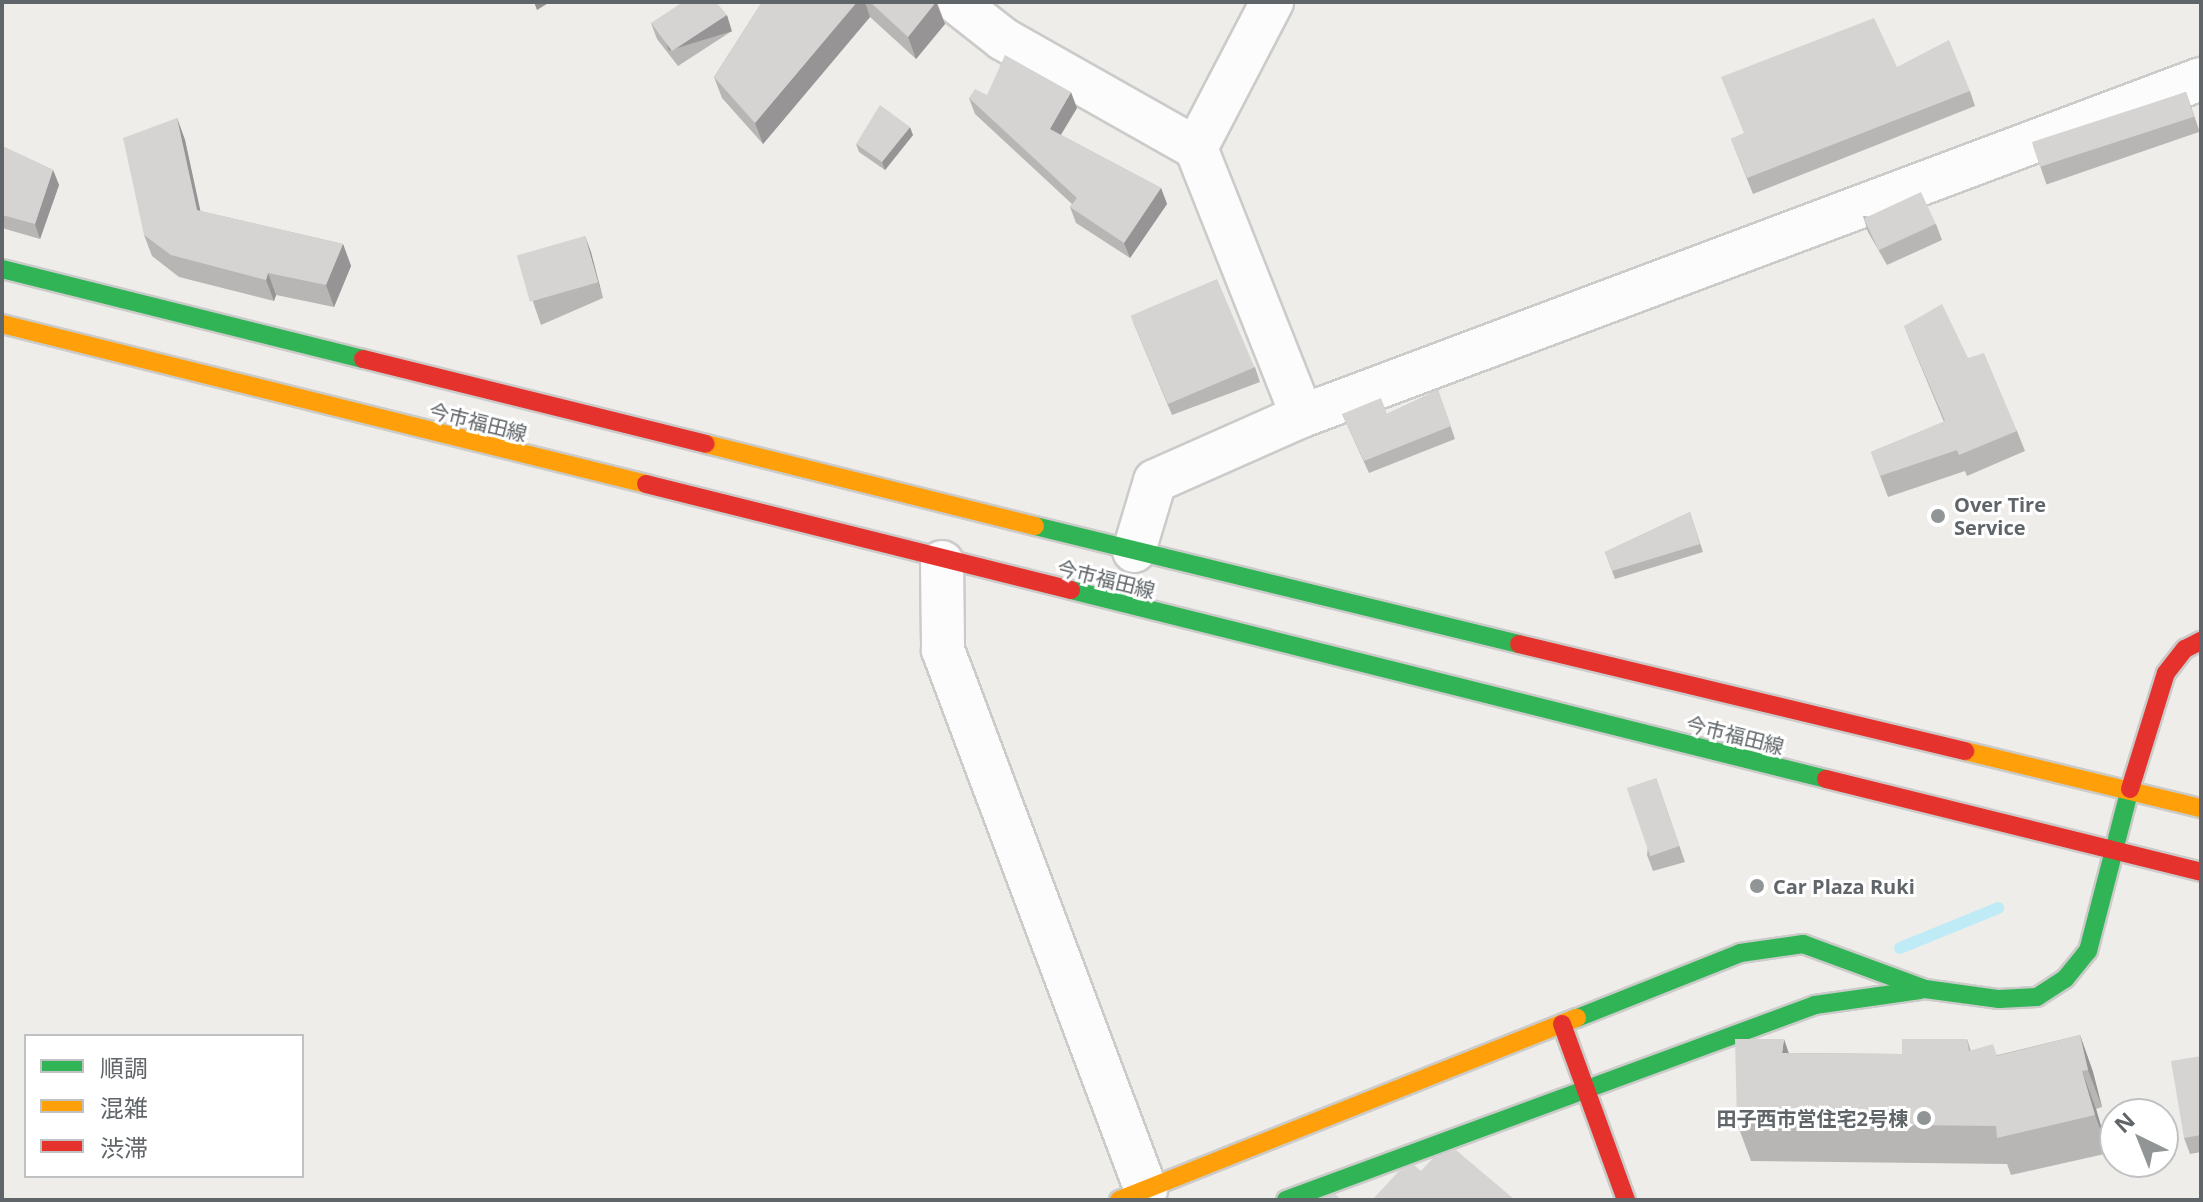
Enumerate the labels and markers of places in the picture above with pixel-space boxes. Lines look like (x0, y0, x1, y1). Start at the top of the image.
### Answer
place label: Over Tire Service (1954, 492, 2046, 539)
marker: Over Tire Service (1929, 507, 1947, 525)
place label: Car Plaza Ruki (1773, 874, 1915, 898)
marker: Car Plaza Ruki (1748, 877, 1766, 895)
place label: 田子西市営住宅2号棟 (1717, 1106, 1908, 1130)
marker: 田子西市営住宅2号棟 (1915, 1109, 1933, 1127)

